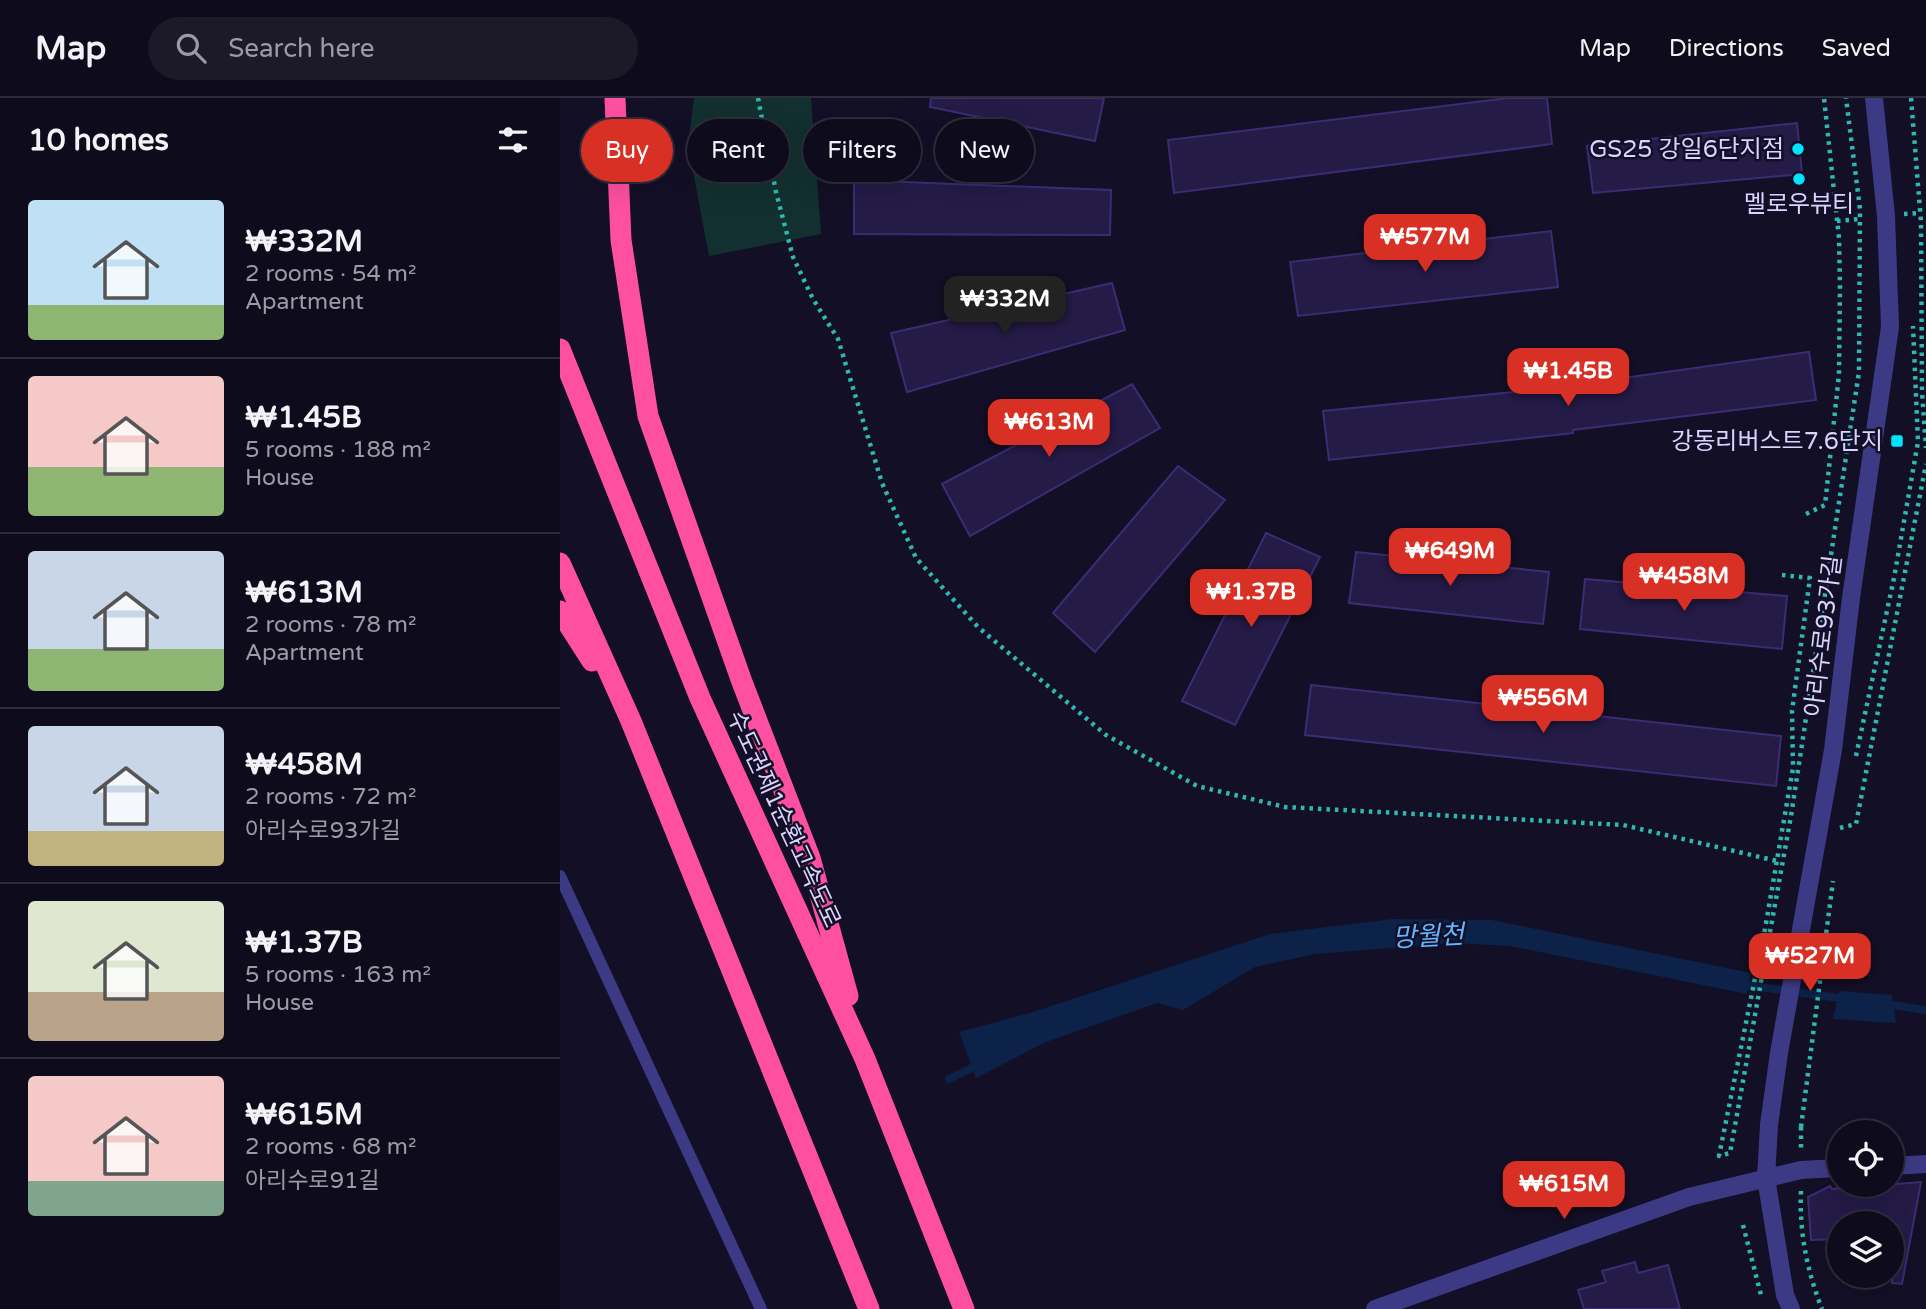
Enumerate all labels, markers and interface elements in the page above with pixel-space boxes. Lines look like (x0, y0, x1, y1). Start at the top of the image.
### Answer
search box (148, 17, 638, 80)
text: Map (35, 29, 106, 68)
icon: search (172, 29, 210, 67)
text: Search here (228, 33, 374, 64)
text: Map (1579, 34, 1631, 63)
text: Directions (1669, 34, 1784, 63)
text: Saved (1822, 34, 1891, 63)
chip: Buy (581, 119, 673, 182)
chip: Rent (687, 119, 789, 182)
chip: Filters (803, 119, 921, 182)
chip: New (935, 119, 1034, 182)
icon: filters (494, 121, 532, 159)
text: 10 homes (28, 122, 169, 159)
place label: GS25 강일6단지점 (1589, 135, 1784, 164)
marker: GS25 강일6단지점 (1790, 141, 1806, 157)
marker: 멜로우뷰티 (1791, 171, 1807, 187)
place label: 멜로우뷰티 (1744, 190, 1854, 219)
pin: ₩577M (1376, 214, 1474, 274)
text: ₩332M (245, 223, 363, 260)
text: ₩577M (1380, 223, 1470, 251)
icon: home (84, 228, 168, 312)
text: 2 rooms · 54 m² (245, 260, 416, 288)
pin: ₩332M (956, 276, 1054, 336)
text: ₩332M (960, 285, 1050, 313)
text: Apartment (245, 288, 364, 316)
pin: ₩1.45B (1511, 348, 1625, 408)
text: ₩1.45B (1523, 357, 1613, 385)
text: ₩1.45B (245, 399, 362, 436)
pin: ₩613M (1000, 400, 1098, 459)
icon: home (84, 404, 168, 488)
text: ₩613M (1004, 408, 1094, 436)
place label: 강동리버스트7.6단지 (1671, 427, 1883, 456)
marker: 강동리버스트7.6단지 (1889, 433, 1905, 449)
text: 5 rooms · 188 m² (245, 436, 431, 464)
text: House (245, 464, 314, 492)
pin: ₩649M (1401, 528, 1499, 588)
text: ₩649M (1405, 537, 1495, 565)
pin: ₩458M (1635, 554, 1733, 613)
street label: 아리수로93가길 (1799, 554, 1848, 719)
text: ₩458M (1639, 562, 1729, 590)
pin: ₩1.37B (1194, 570, 1308, 629)
text: ₩613M (245, 574, 363, 611)
text: ₩1.37B (1206, 578, 1296, 606)
icon: home (84, 579, 168, 663)
text: 2 rooms · 78 m² (245, 611, 416, 639)
text: Apartment (245, 639, 364, 667)
pin: ₩556M (1494, 676, 1592, 735)
text: ₩556M (1498, 684, 1588, 712)
street label: 수도권제1순환고속도로 (721, 706, 847, 932)
text: ₩458M (245, 746, 363, 783)
icon: home (84, 754, 168, 838)
text: 2 rooms · 72 m² (245, 783, 416, 811)
text: 아리수로93가길 (245, 817, 401, 845)
water label: 망월천 (1391, 919, 1468, 954)
text: ₩1.37B (245, 924, 363, 961)
icon: home (84, 929, 168, 1013)
pin: ₩527M (1761, 934, 1859, 993)
text: ₩527M (1765, 942, 1855, 970)
text: 5 rooms · 163 m² (245, 961, 431, 989)
text: House (245, 989, 314, 1017)
text: ₩615M (245, 1096, 363, 1133)
icon: home (84, 1104, 168, 1188)
map controls (1827, 1120, 1904, 1288)
button: locate (1827, 1120, 1904, 1197)
text: 2 rooms · 68 m² (245, 1133, 416, 1161)
pin: ₩615M (1515, 1162, 1613, 1221)
text: 아리수로91길 (245, 1167, 380, 1195)
text: ₩615M (1519, 1170, 1609, 1198)
button: layers (1827, 1211, 1904, 1288)

